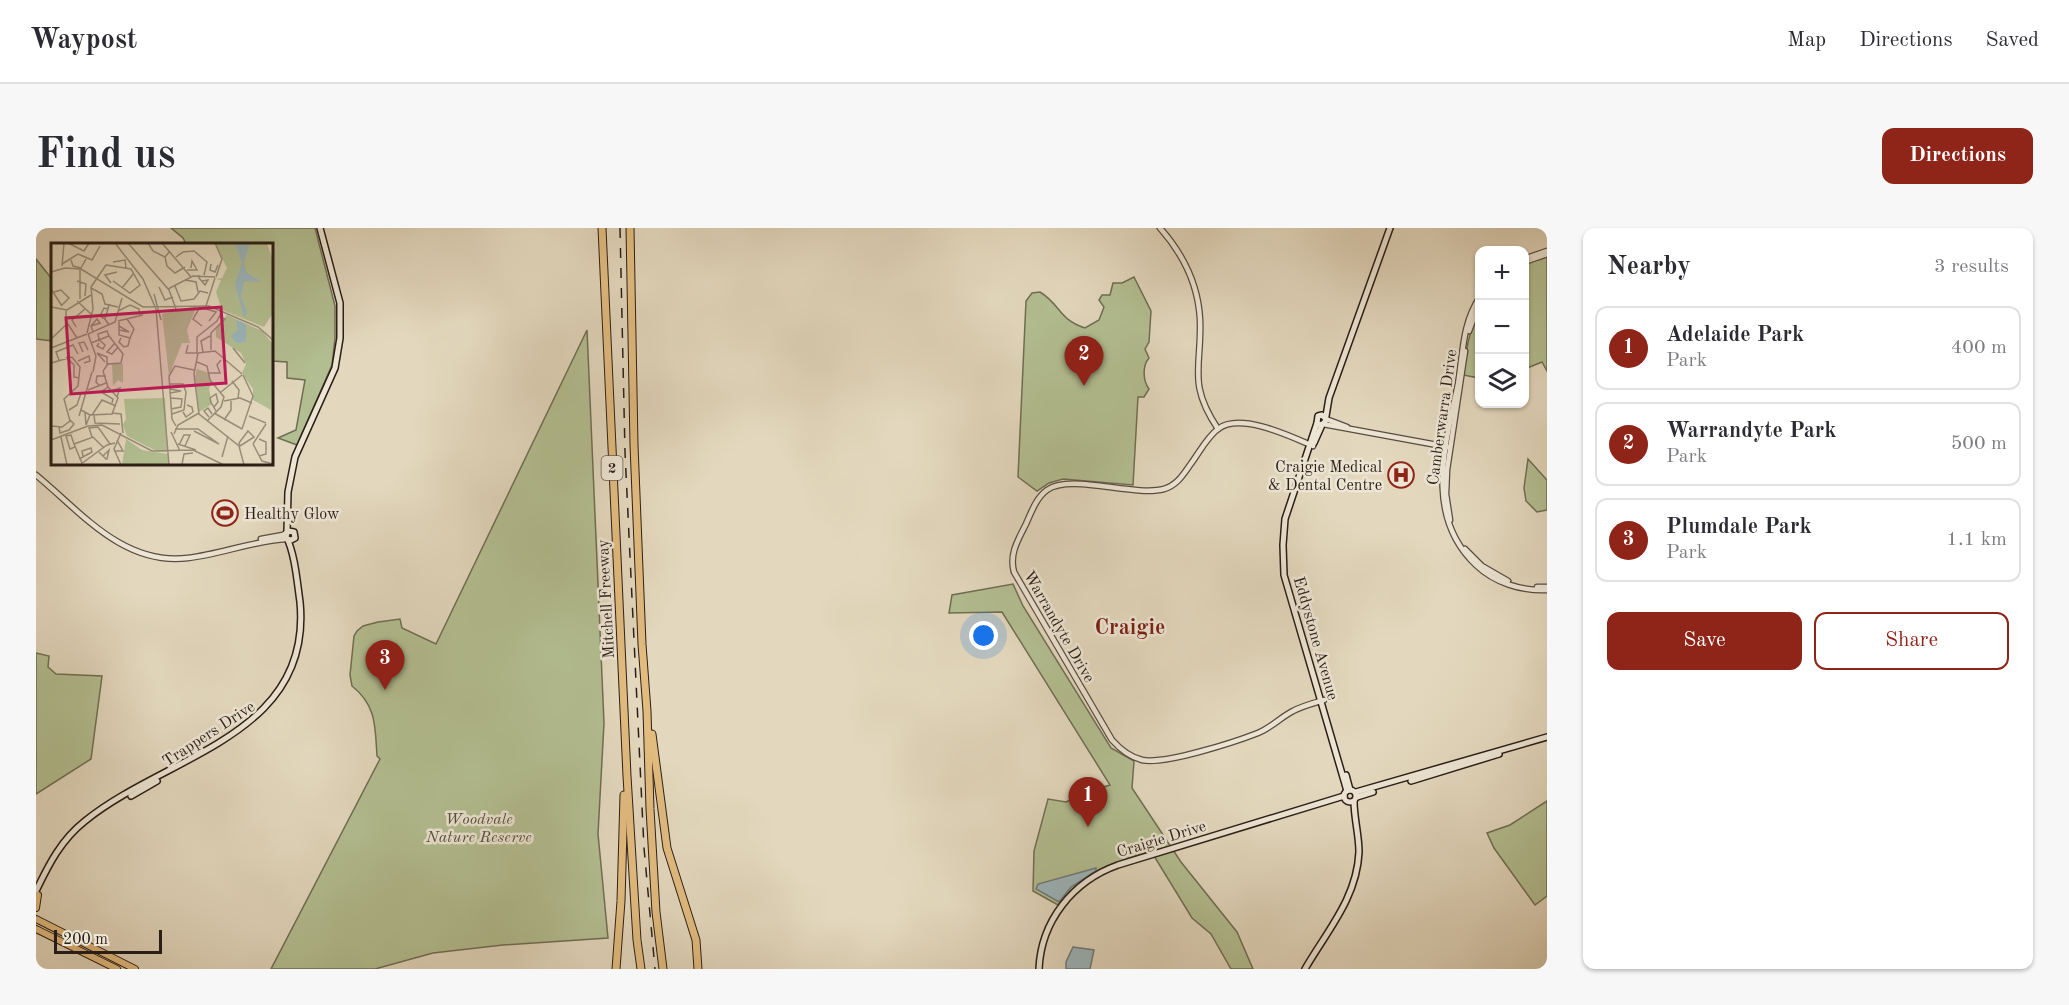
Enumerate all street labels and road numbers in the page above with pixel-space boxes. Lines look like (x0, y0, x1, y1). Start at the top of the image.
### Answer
street label: Camberwarra Drive (1426, 348, 1460, 486)
road number: 2 (602, 456, 622, 480)
street label: Mitchell Freeway (596, 538, 618, 659)
street label: Warrandyte Drive (1020, 568, 1097, 686)
street label: Eddystone Avenue (1290, 575, 1340, 702)
street label: Trappers Drive (160, 699, 258, 770)
street label: Craigie Drive (1115, 819, 1208, 861)

